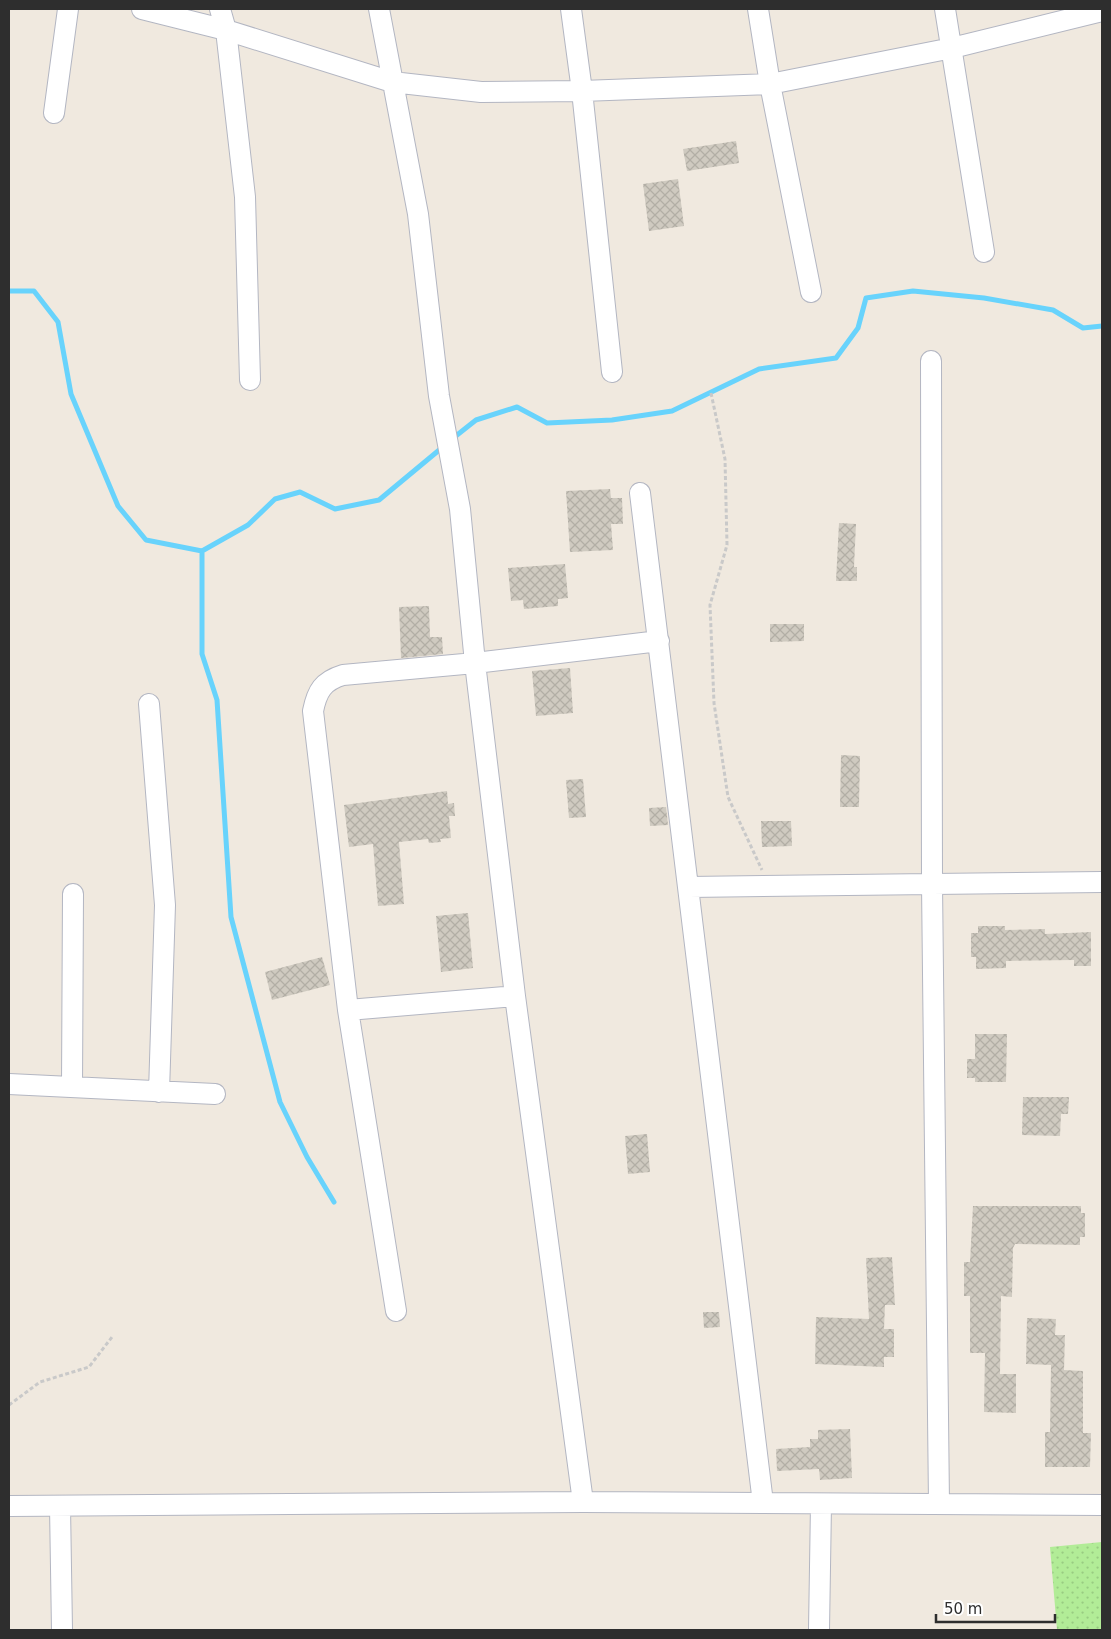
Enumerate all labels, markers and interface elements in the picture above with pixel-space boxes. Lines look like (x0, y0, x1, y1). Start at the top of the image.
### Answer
scale bar (936, 1592, 1055, 1624)
text: 50 m (944, 1600, 982, 1618)

